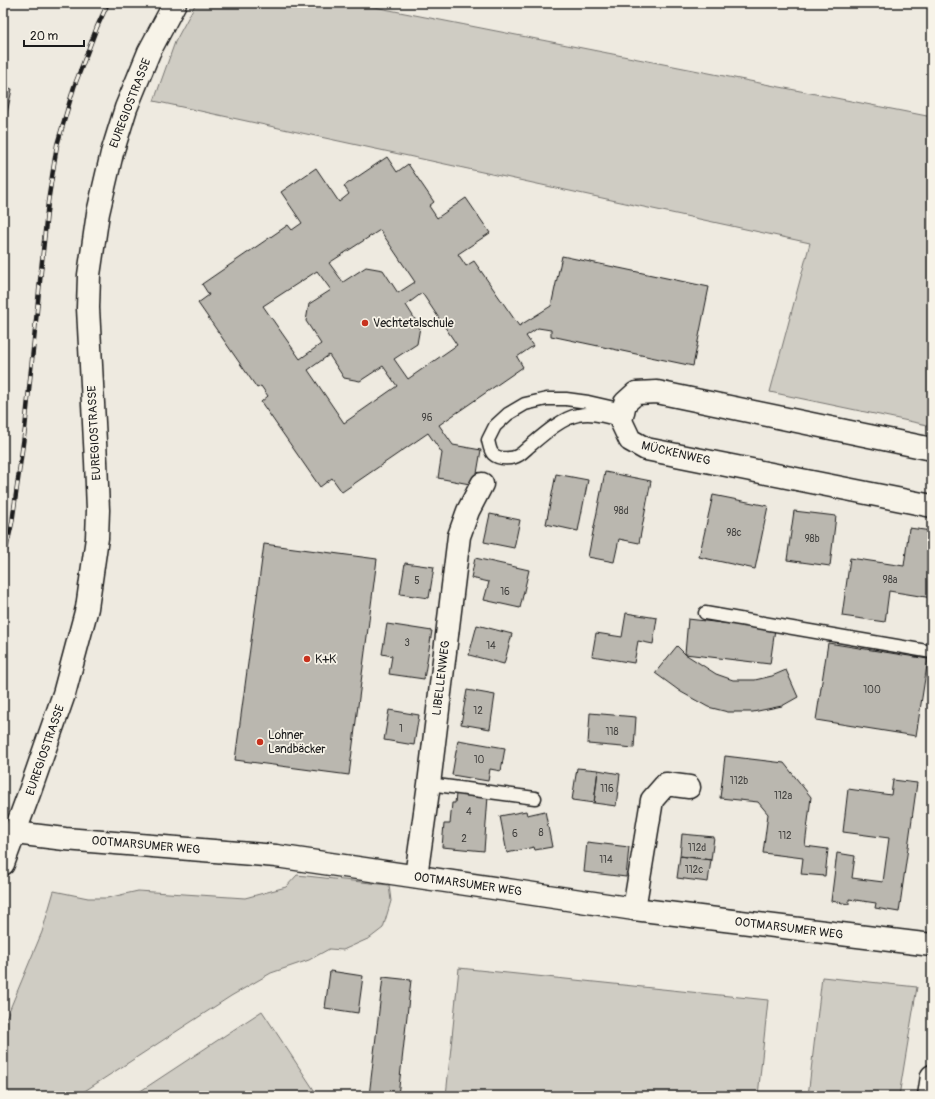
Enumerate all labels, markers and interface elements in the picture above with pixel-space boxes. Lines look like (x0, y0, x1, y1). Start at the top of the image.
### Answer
scale bar (24, 22, 84, 48)
text: 20 m (30, 29, 59, 44)
street label: EUREGIOSTRASSE (106, 56, 154, 150)
place label: Vechtetalschule (373, 316, 454, 331)
marker: Vechtetalschule (360, 318, 370, 328)
street label: EUREGIOSTRASSE (85, 385, 104, 481)
house number: 96 (422, 412, 433, 424)
street label: MÜCKENWEG (640, 437, 712, 469)
house number: 98d (613, 505, 629, 517)
house number: 98c (726, 527, 742, 539)
house number: 98b (804, 533, 820, 545)
house number: 98a (883, 574, 898, 586)
house number: 5 (414, 575, 420, 587)
house number: 16 (500, 586, 510, 598)
house number: 3 (404, 637, 410, 649)
street label: LIBELLENWEG (429, 640, 454, 717)
house number: 14 (486, 640, 496, 652)
place label: K+K (315, 652, 336, 667)
marker: K+K (302, 654, 312, 664)
house number: 100 (863, 684, 881, 696)
street label: EUREGIOSTRASSE (23, 703, 68, 798)
house number: 12 (473, 705, 483, 717)
house number: 1 (399, 723, 403, 735)
house number: 118 (606, 726, 618, 738)
place label: Lohner Landbäcker (268, 728, 326, 757)
marker: Lohner Landbäcker (255, 737, 265, 747)
house number: 10 (474, 754, 485, 766)
house number: 112b (730, 775, 748, 787)
house number: 116 (600, 783, 614, 795)
house number: 112a (774, 790, 792, 802)
house number: 4 (466, 806, 472, 818)
house number: 8 (538, 827, 544, 839)
house number: 6 (512, 828, 518, 840)
house number: 112 (778, 830, 792, 842)
street label: OOTMARSUMER WEG (91, 833, 201, 858)
house number: 2 (461, 833, 467, 845)
house number: 112d (688, 842, 706, 854)
house number: 114 (599, 854, 613, 866)
house number: 112c (685, 864, 703, 876)
street label: OOTMARSUMER WEG (413, 869, 523, 900)
street label: OOTMARSUMER WEG (734, 914, 844, 943)

